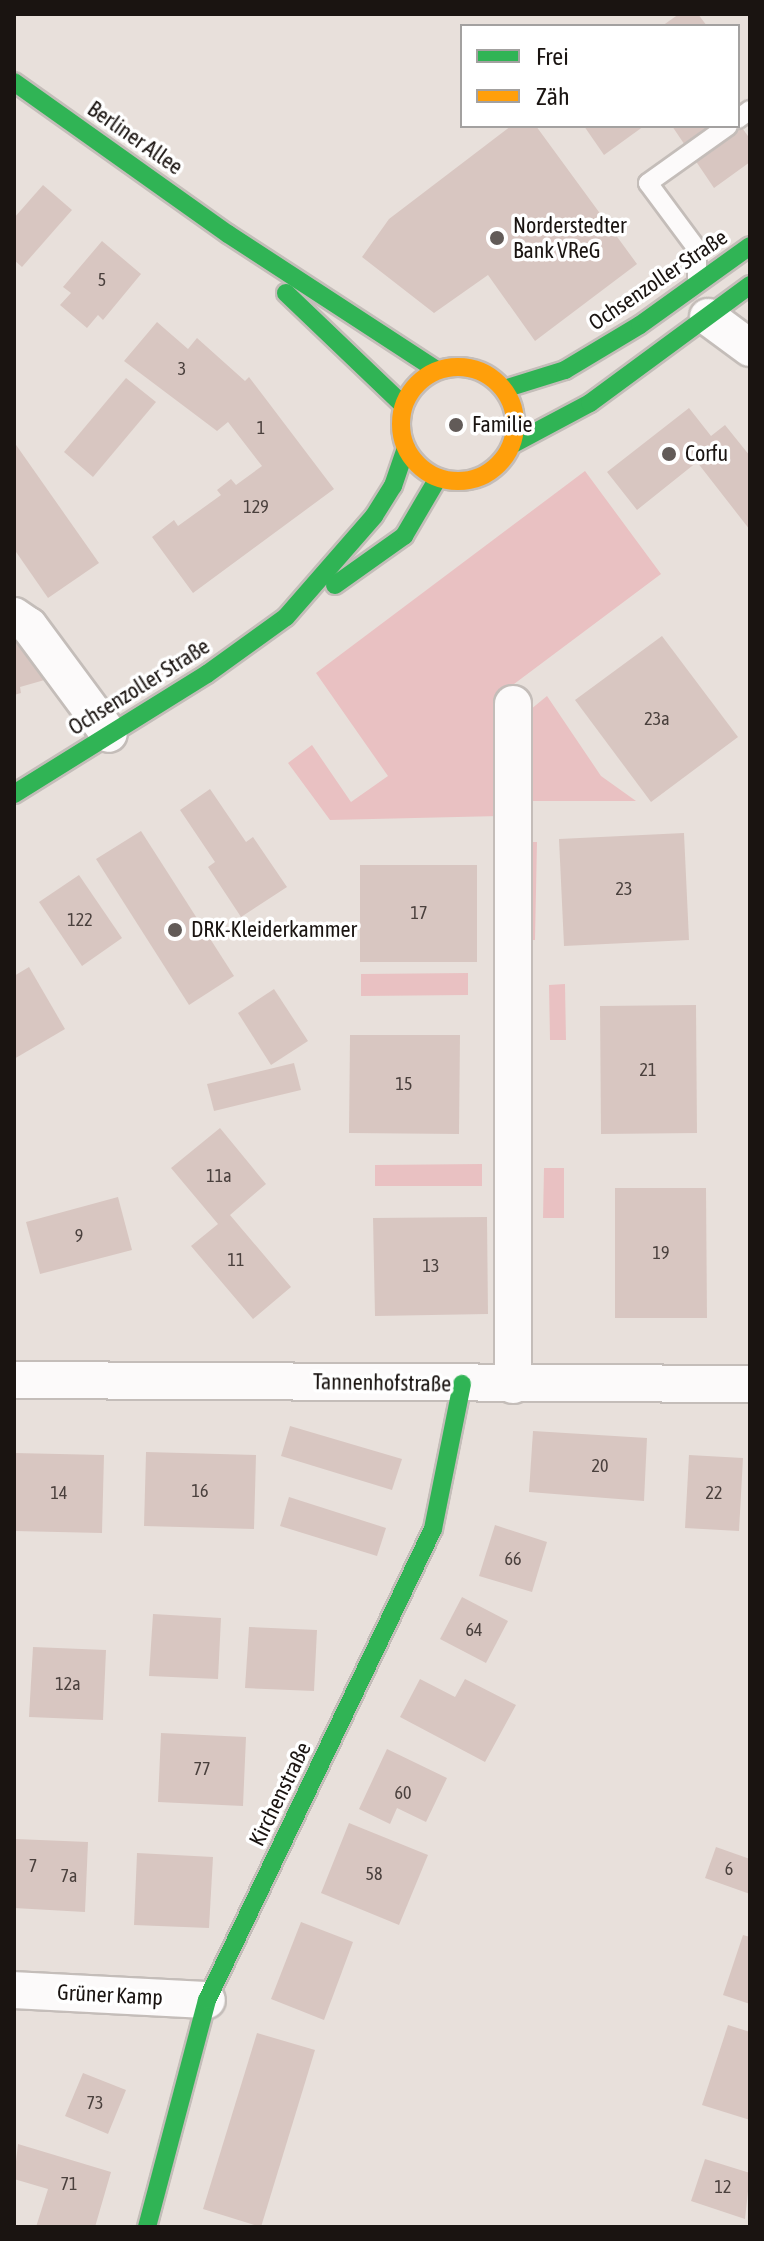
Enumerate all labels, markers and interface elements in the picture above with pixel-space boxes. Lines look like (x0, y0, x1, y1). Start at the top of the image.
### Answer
legend (460, 24, 740, 128)
text: Frei (536, 43, 569, 70)
text: Zäh (536, 83, 570, 110)
street label: Berliner Allee (82, 96, 188, 180)
place label: Norderstedter Bank VReG (513, 212, 626, 264)
street label: Ochsenzoller Straße (584, 224, 732, 336)
marker: Norderstedter Bank VReG (488, 229, 506, 247)
house number: 5 (98, 269, 106, 291)
house number: 3 (178, 358, 186, 380)
place label: Familie (472, 412, 532, 438)
marker: Familie (447, 416, 465, 434)
house number: 1 (257, 417, 265, 439)
place label: Corfu (685, 441, 728, 467)
marker: Corfu (660, 445, 678, 463)
house number: 129 (243, 496, 269, 518)
street label: Ochsenzoller Straße (64, 633, 214, 741)
house number: 23a (644, 708, 670, 730)
house number: 23 (616, 878, 632, 900)
house number: 17 (411, 902, 427, 924)
house number: 122 (67, 909, 93, 931)
place label: DRK-Kleiderkammer (191, 917, 357, 943)
marker: DRK-Kleiderkammer (166, 921, 184, 939)
house number: 21 (640, 1059, 656, 1081)
house number: 15 (396, 1073, 412, 1095)
house number: 11a (206, 1165, 232, 1187)
house number: 9 (75, 1225, 83, 1247)
house number: 19 (653, 1242, 669, 1264)
house number: 11 (228, 1249, 244, 1271)
house number: 13 (423, 1255, 439, 1277)
street label: Tannenhofstraße (313, 1369, 451, 1397)
house number: 20 (592, 1455, 608, 1477)
house number: 16 (192, 1480, 208, 1502)
house number: 14 (51, 1482, 67, 1504)
house number: 22 (706, 1482, 722, 1504)
house number: 66 (505, 1548, 521, 1570)
house number: 64 (466, 1619, 482, 1641)
house number: 12a (55, 1673, 81, 1695)
street label: Kirchenstraße (243, 1738, 317, 1850)
house number: 77 (194, 1758, 210, 1780)
house number: 60 (395, 1782, 411, 1804)
house number: 7 (29, 1855, 37, 1877)
house number: 6 (725, 1858, 733, 1880)
house number: 58 (366, 1863, 382, 1885)
house number: 7a (61, 1865, 77, 1887)
street label: Grüner Kamp (56, 1979, 164, 2011)
house number: 73 (87, 2092, 103, 2114)
house number: 71 (61, 2173, 77, 2195)
house number: 12 (715, 2176, 731, 2198)

